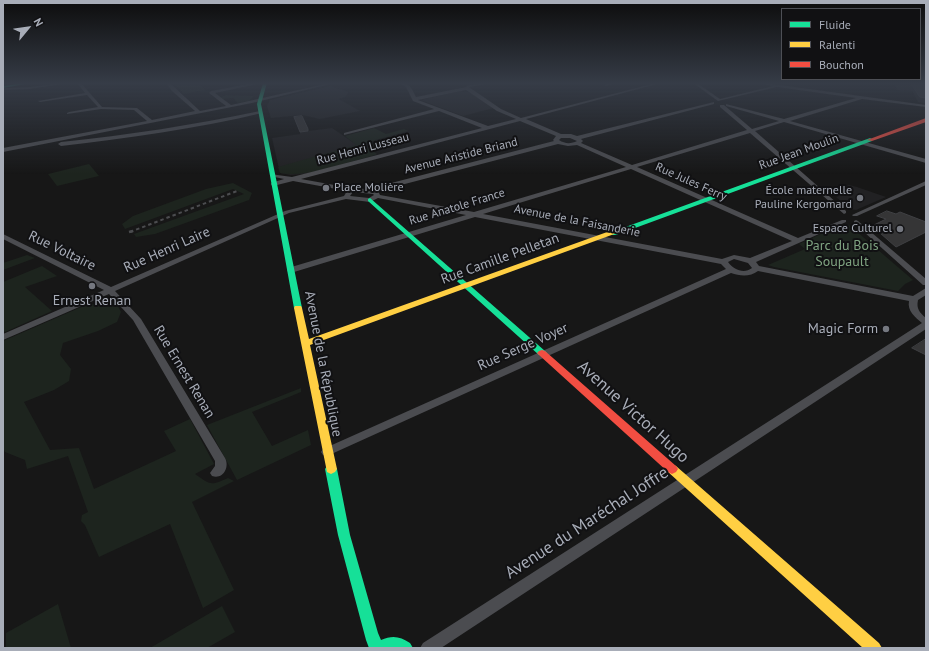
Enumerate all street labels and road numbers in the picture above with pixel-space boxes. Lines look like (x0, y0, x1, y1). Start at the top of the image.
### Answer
street label: Rue Henri Lusseau (315, 130, 411, 168)
street label: Rue Jean Moulin (757, 131, 841, 173)
street label: Avenue Aristide Briand (403, 135, 519, 177)
street label: Rue Jules Ferry (653, 160, 729, 204)
street label: Rue Anatole France (407, 186, 507, 228)
street label: Avenue de la Faisanderie (513, 202, 641, 240)
street label: Rue Henri Laire (121, 224, 213, 276)
street label: Rue Voltaire (26, 228, 98, 274)
street label: Rue Camille Pelletan (439, 230, 561, 288)
street label: Avenue de la République (301, 290, 345, 438)
street label: Rue Serge Voyer (475, 320, 571, 374)
street label: Rue Ernest Renan (150, 323, 218, 421)
street label: Avenue Victor Hugo (573, 356, 693, 468)
street label: Avenue du Maréchal Joffre (502, 463, 672, 583)

